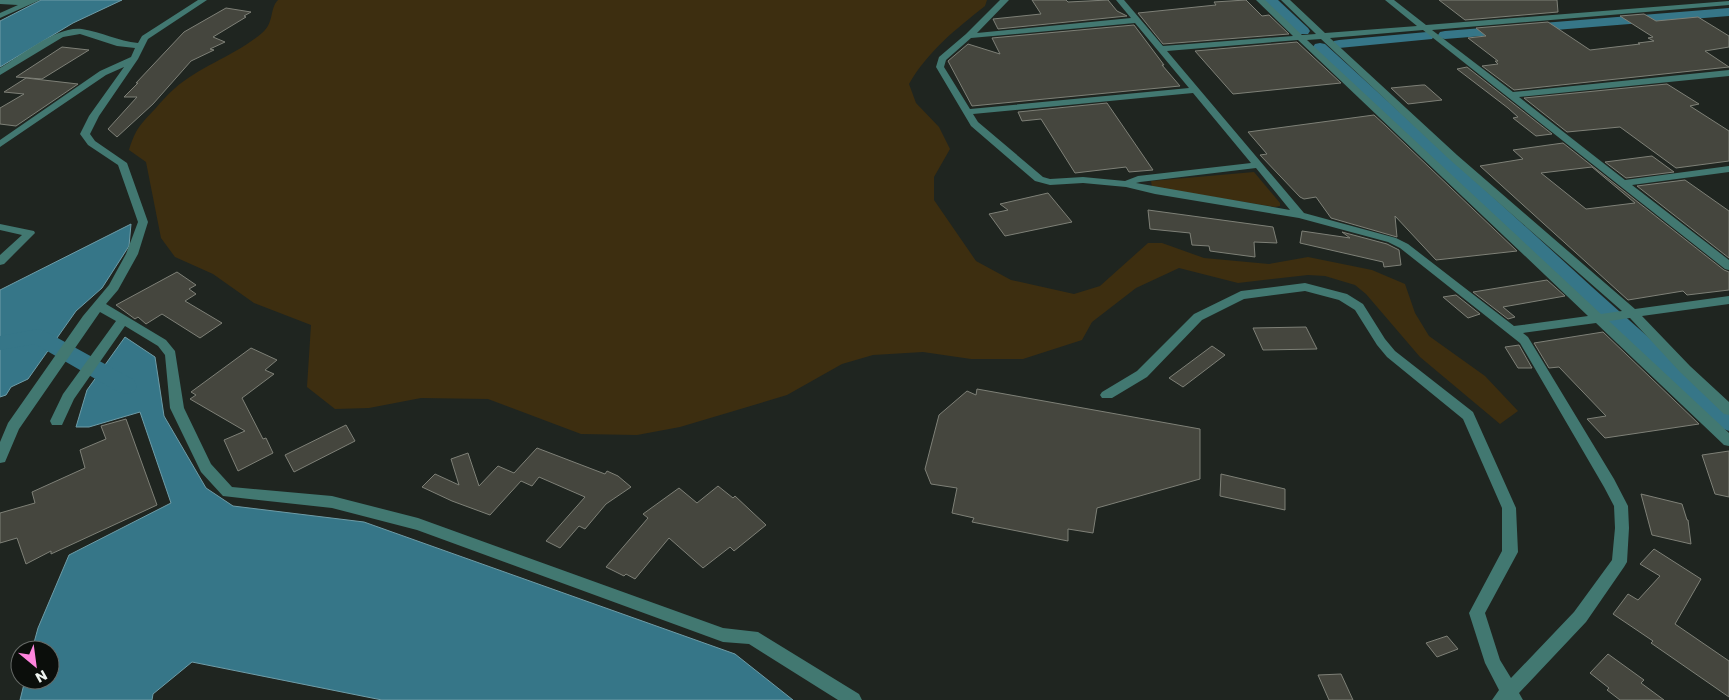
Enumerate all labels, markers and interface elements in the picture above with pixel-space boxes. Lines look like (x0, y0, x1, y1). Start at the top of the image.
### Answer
north arrow (10, 640, 60, 690)
text: N (32, 665, 51, 688)

